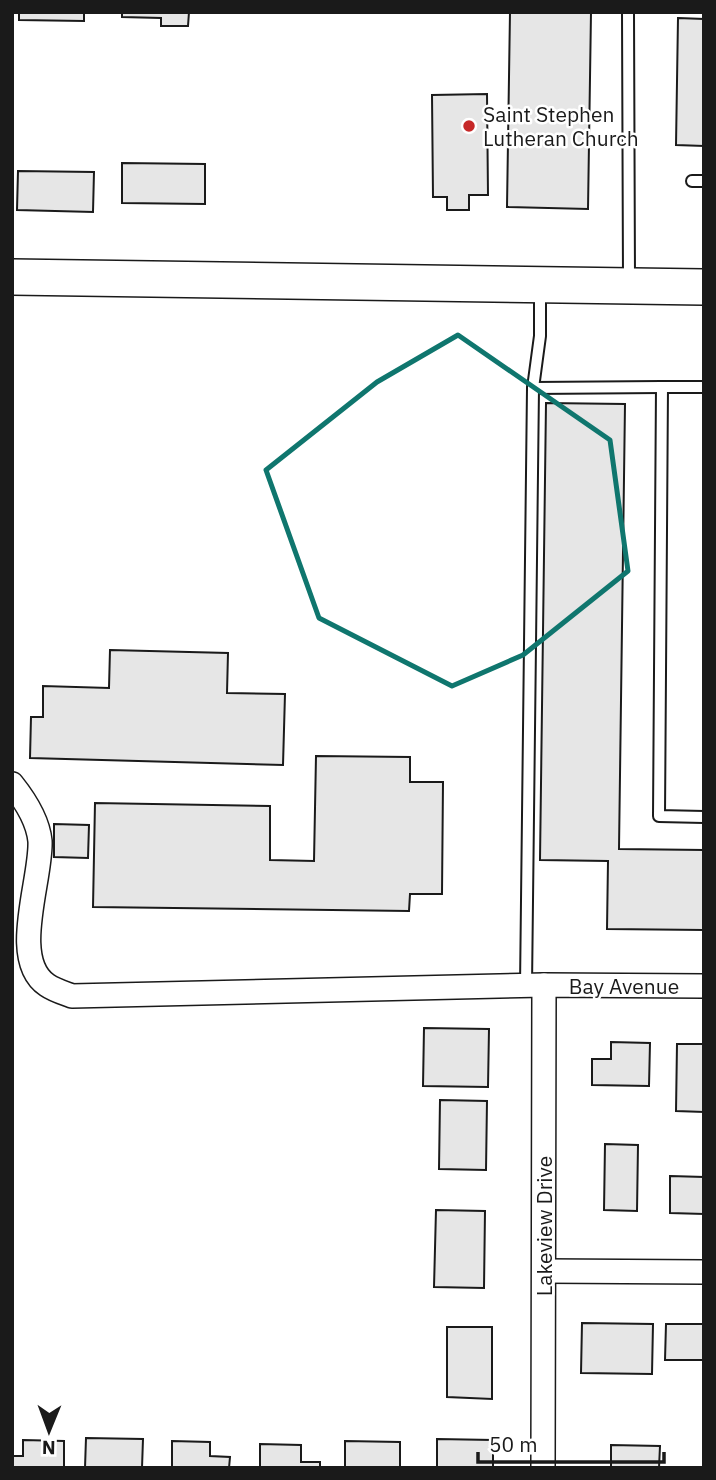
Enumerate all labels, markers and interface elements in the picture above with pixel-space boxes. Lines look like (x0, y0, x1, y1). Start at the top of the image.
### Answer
place label: Saint Stephen Lutheran Church (483, 100, 639, 152)
marker: Saint Stephen Lutheran Church (461, 118, 477, 134)
street label: Bay Avenue (569, 972, 679, 1000)
street label: Lakeview Drive (530, 1156, 558, 1296)
north arrow (14, 1396, 84, 1466)
scale bar (478, 1420, 664, 1464)
text: 50 m (489, 1430, 538, 1458)
text: N (42, 1436, 56, 1460)

